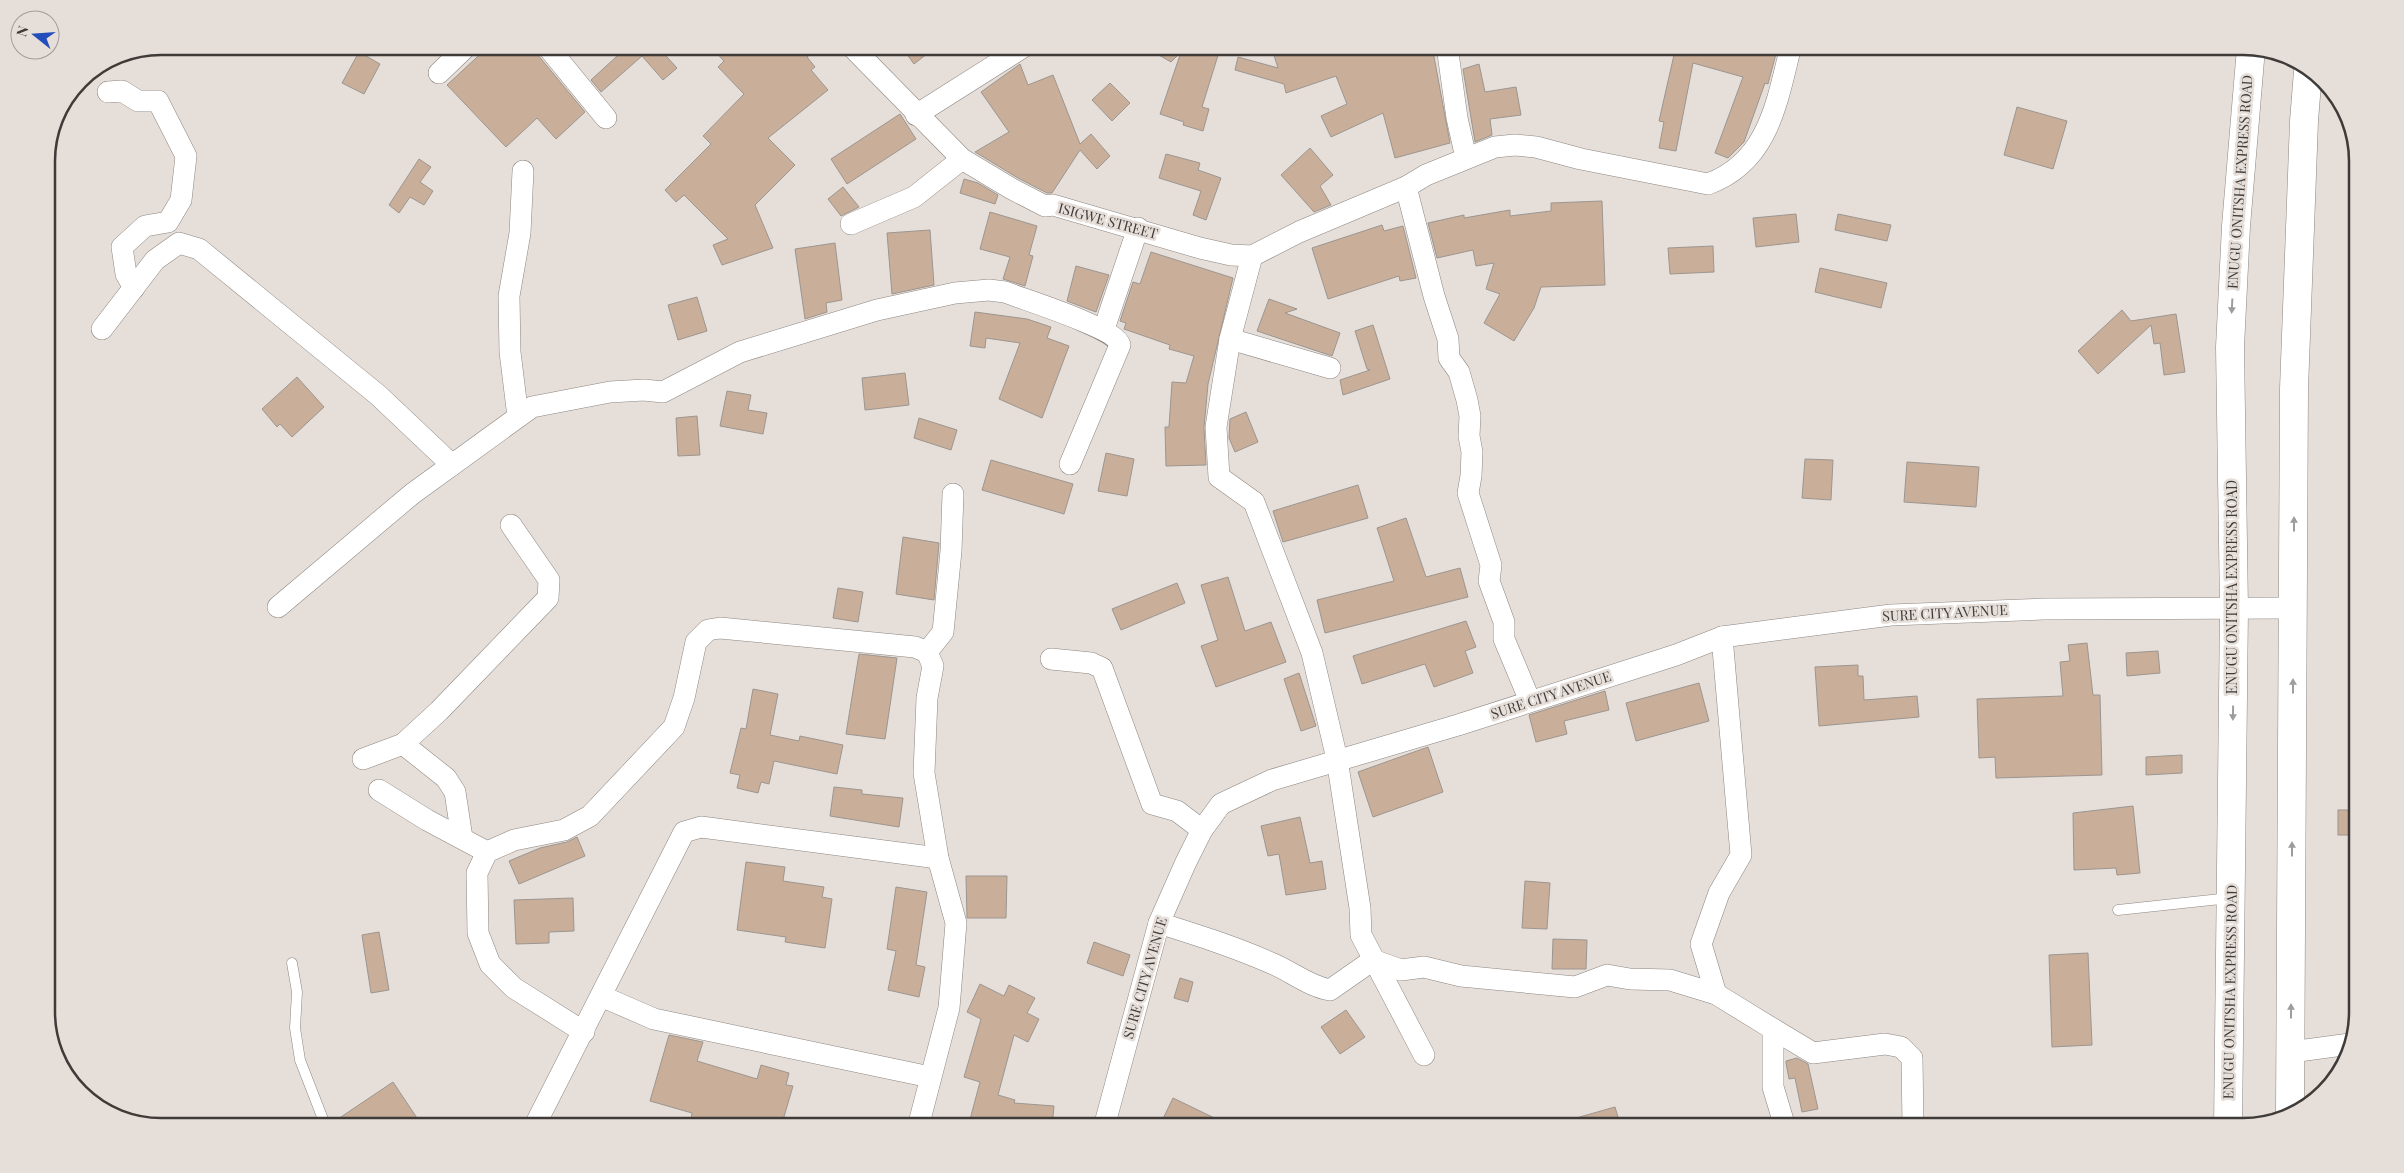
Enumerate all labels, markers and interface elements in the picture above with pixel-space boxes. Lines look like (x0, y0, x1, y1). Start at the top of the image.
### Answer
north arrow (10, 10, 60, 60)
text: N (12, 23, 33, 39)
street label: ENUGU ONITSHA EXPRESS ROAD (2223, 74, 2256, 290)
street label: ISIGWE STREET (1056, 198, 1160, 243)
one-way arrow (2227, 298, 2235, 314)
street label: ENUGU ONITSHA EXPRESS ROAD (2222, 480, 2241, 694)
one-way arrow (2290, 515, 2298, 531)
street label: SURE CITY AVENUE (1882, 600, 2008, 625)
street label: SURE CITY AVENUE (1488, 666, 1613, 723)
one-way arrow (2289, 678, 2297, 694)
one-way arrow (2229, 706, 2237, 722)
one-way arrow (2288, 840, 2296, 856)
street label: ENUGU ONITSHA EXPRESS ROAD (2218, 885, 2241, 1099)
street label: SURE CITY AVENUE (1118, 915, 1171, 1041)
one-way arrow (2287, 1003, 2295, 1019)

